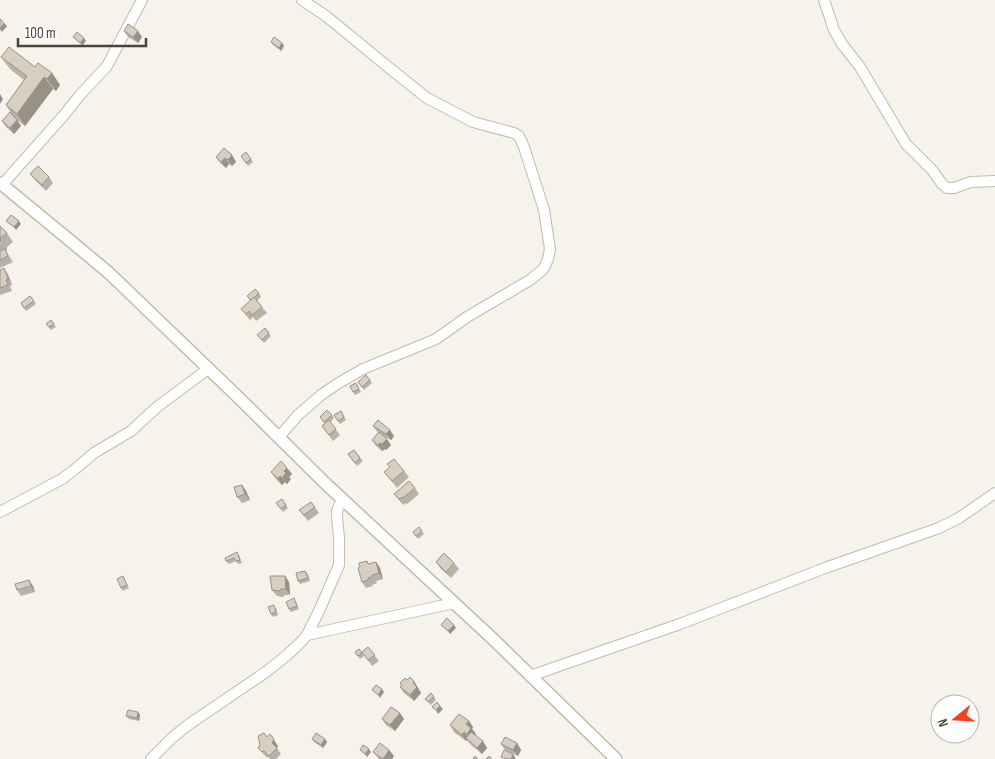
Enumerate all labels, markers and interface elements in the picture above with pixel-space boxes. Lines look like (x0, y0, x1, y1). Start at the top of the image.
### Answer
scale bar (18, 15, 145, 47)
text: 100 m (25, 24, 56, 43)
north arrow (930, 694, 980, 744)
text: N (934, 717, 952, 729)

